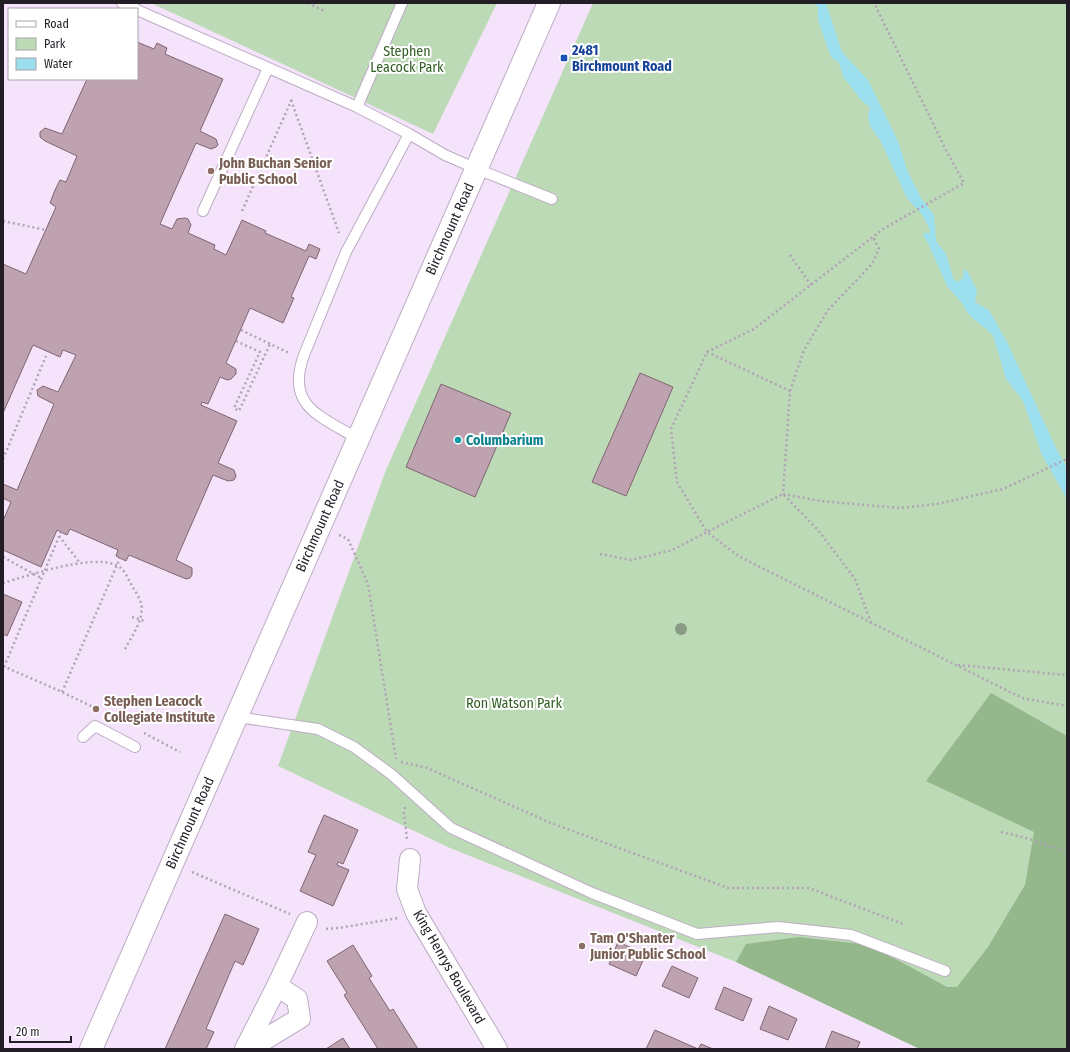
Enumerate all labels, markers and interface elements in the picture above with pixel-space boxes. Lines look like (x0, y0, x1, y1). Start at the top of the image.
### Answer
legend (8, 8, 138, 80)
text: Road (44, 17, 69, 31)
text: Park (44, 37, 66, 51)
place label: 2481 Birchmount Road (571, 42, 672, 75)
park label: Stephen Leacock Park (370, 43, 444, 76)
marker: 2481 Birchmount Road (559, 53, 569, 63)
text: Water (44, 57, 73, 71)
place label: John Buchan Senior Public School (218, 155, 333, 188)
marker: John Buchan Senior Public School (206, 166, 216, 176)
street label: Birchmount Road (422, 180, 478, 278)
place label: Columbarium (466, 432, 544, 449)
marker: Columbarium (453, 435, 463, 445)
street label: Birchmount Road (292, 477, 348, 575)
place label: Stephen Leacock Collegiate Institute (104, 693, 215, 726)
park label: Ron Watson Park (466, 695, 562, 712)
marker: Stephen Leacock Collegiate Institute (91, 704, 101, 714)
street label: Birchmount Road (162, 774, 218, 872)
street label: King Henrys Boulevard (409, 907, 489, 1027)
place label: Tam O'Shanter Junior Public School (589, 930, 706, 963)
marker: Tam O'Shanter Junior Public School (577, 941, 587, 951)
scale bar (10, 1018, 71, 1044)
text: 20 m (16, 1025, 40, 1039)

